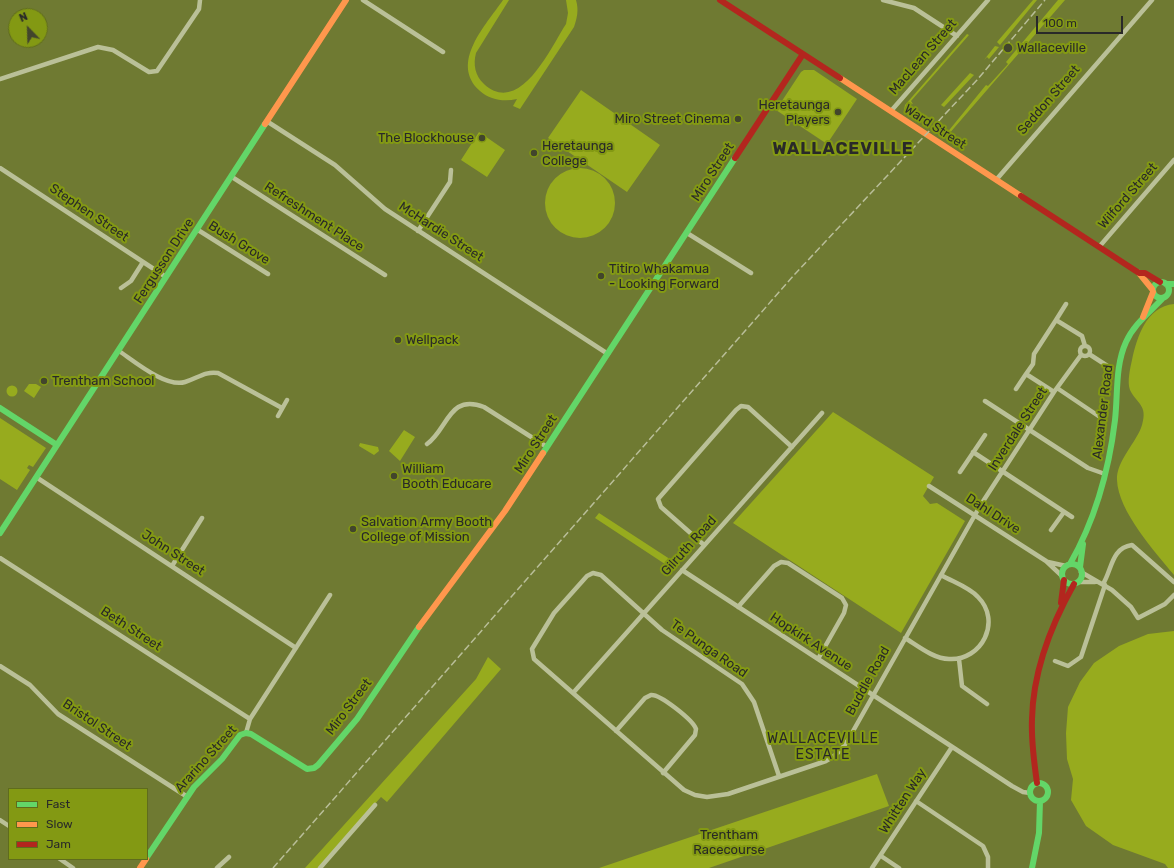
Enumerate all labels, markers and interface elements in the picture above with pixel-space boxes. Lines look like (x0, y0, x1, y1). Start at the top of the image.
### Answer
north arrow (8, 8, 48, 48)
scale bar (1038, 8, 1125, 34)
text: N (17, 10, 30, 25)
street label: MacLean Street (886, 16, 960, 98)
text: 100 m (1043, 16, 1077, 30)
place label: Wallaceville (1017, 40, 1086, 56)
marker: Wallaceville (1002, 42, 1014, 54)
street label: Seddon Street (1015, 62, 1083, 138)
place label: Heretaunga Players (758, 97, 830, 128)
street label: Ward Street (901, 101, 969, 153)
marker: Heretaunga Players (833, 107, 843, 117)
place label: Miro Street Cinema (615, 111, 730, 127)
marker: Miro Street Cinema (733, 114, 743, 124)
place label: The Blockhouse (378, 130, 474, 146)
marker: The Blockhouse (477, 133, 487, 143)
place label: Heretaunga College (542, 138, 614, 169)
district label: WALLACEVILLE (772, 139, 914, 159)
street label: Miro Street (688, 140, 738, 204)
marker: Heretaunga College (529, 148, 539, 158)
street label: Wilford Street (1095, 160, 1161, 232)
street label: Refreshment Place (261, 179, 367, 255)
street label: Stephen Street (46, 181, 132, 245)
street label: McHardie Street (396, 199, 486, 265)
street label: Fergusson Drive (131, 216, 197, 306)
street label: Bush Grove (205, 218, 273, 268)
place label: Titiro Whakamua - Looking Forward (609, 261, 719, 292)
marker: Titiro Whakamua - Looking Forward (596, 271, 606, 281)
place label: Wellpack (406, 332, 459, 348)
marker: Wellpack (393, 335, 403, 345)
street label: Alexander Road (1089, 364, 1117, 460)
place label: Trentham School (52, 373, 155, 389)
marker: Trentham School (39, 376, 49, 386)
street label: Inverdale Street (985, 384, 1051, 474)
street label: Miro Street (511, 412, 561, 476)
place label: William Booth Educare (402, 461, 492, 492)
marker: William Booth Educare (389, 471, 399, 481)
street label: Dahl Drive (963, 491, 1023, 537)
street label: Gilruth Road (658, 513, 720, 579)
place label: Salvation Army Booth College of Mission (361, 514, 492, 545)
marker: Salvation Army Booth College of Mission (348, 524, 358, 534)
street label: John Street (138, 527, 208, 579)
street label: Beth Street (98, 603, 164, 655)
street label: Hopkirk Avenue (767, 610, 855, 674)
street label: Te Punga Road (668, 617, 750, 681)
street label: Buddle Road (843, 644, 893, 718)
street label: Miro Street (323, 676, 375, 738)
street label: Bristol Street (60, 696, 134, 754)
street label: Ararino Street (172, 722, 240, 796)
district label: WALLACEVILLE ESTATE (767, 731, 879, 764)
street label: Whitten Way (876, 766, 930, 836)
legend (8, 788, 148, 860)
text: Fast (46, 797, 70, 811)
text: Slow (46, 817, 73, 831)
park label: Trentham Racecourse (693, 827, 765, 858)
text: Jam (46, 837, 71, 851)

